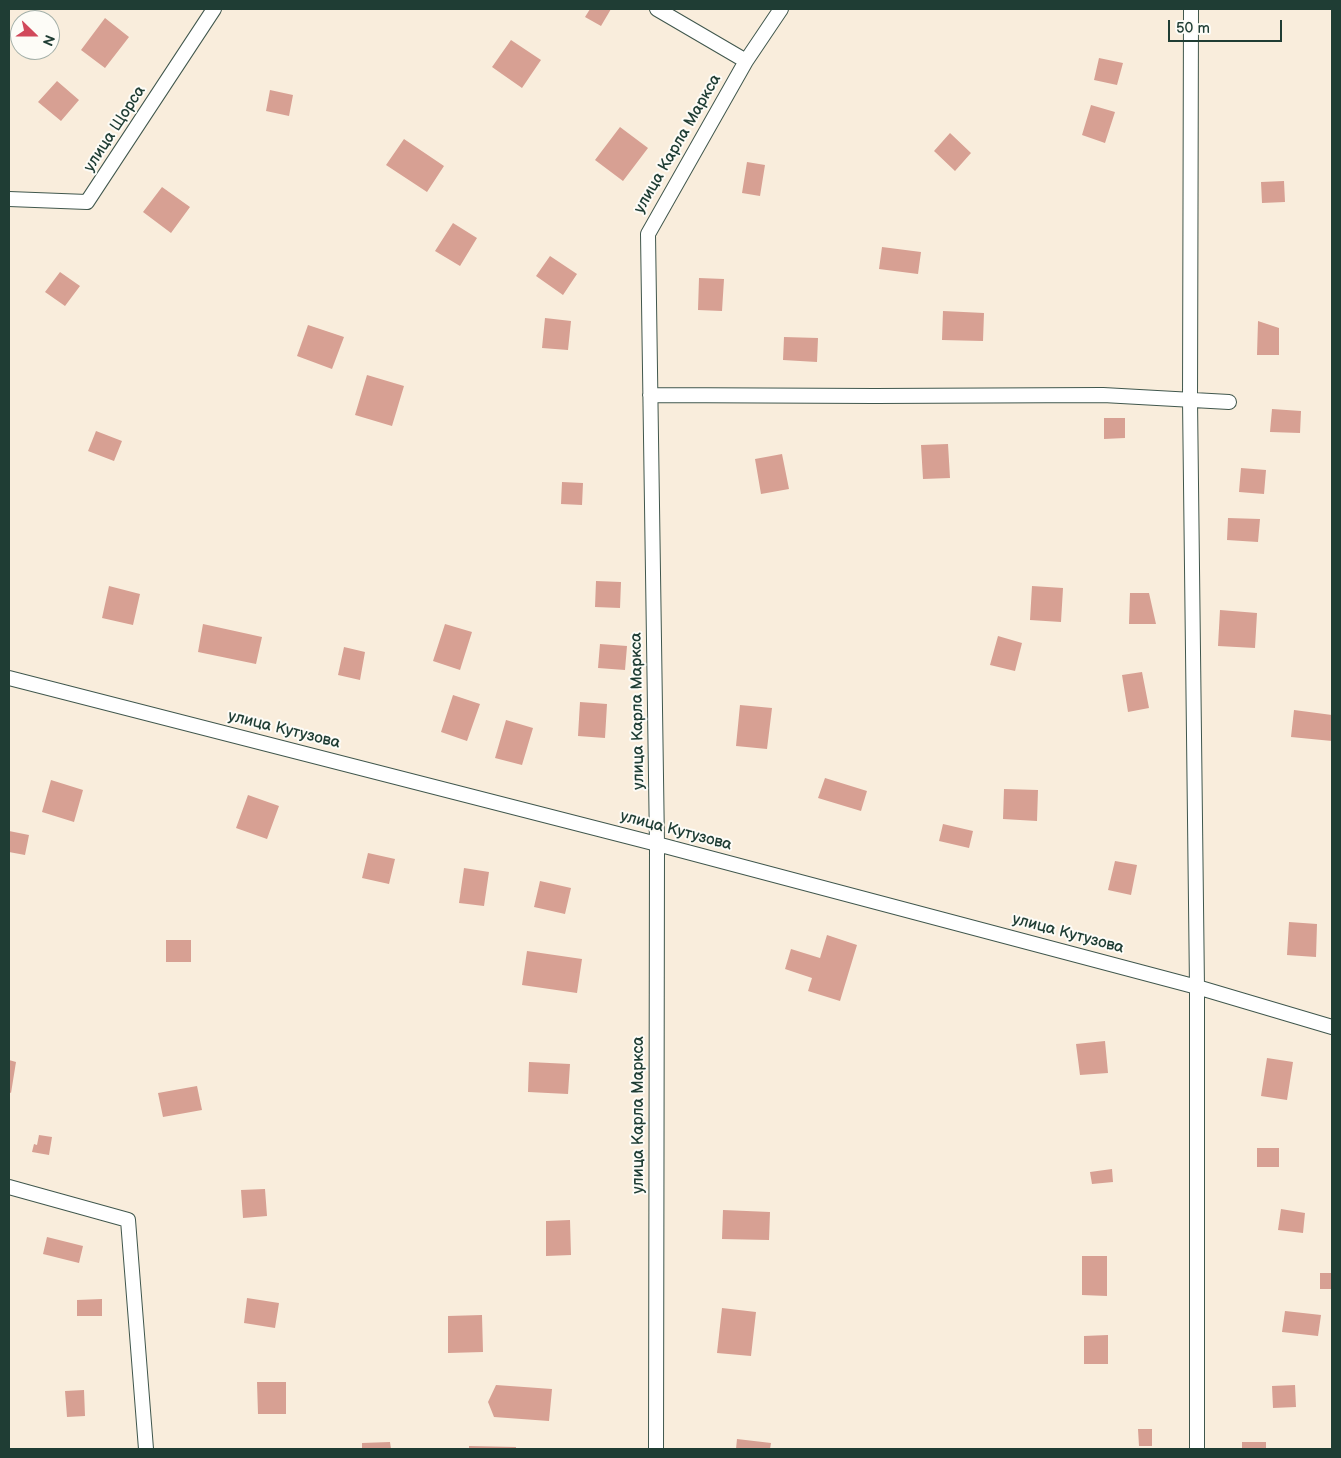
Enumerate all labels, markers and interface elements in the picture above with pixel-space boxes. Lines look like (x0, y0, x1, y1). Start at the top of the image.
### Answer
north arrow (10, 10, 60, 60)
scale bar (1171, 10, 1285, 42)
text: 50 m (1176, 19, 1210, 38)
text: N (39, 32, 58, 48)
street label: улица Карла Маркса (630, 71, 726, 217)
street label: улица Щорса (80, 82, 150, 176)
street label: улица Карла Маркса (627, 632, 649, 790)
street label: улица Кутузова (226, 707, 342, 753)
street label: улица Кутузова (618, 807, 734, 855)
street label: улица Кутузова (1010, 910, 1126, 958)
street label: улица Карла Маркса (629, 1036, 649, 1194)

